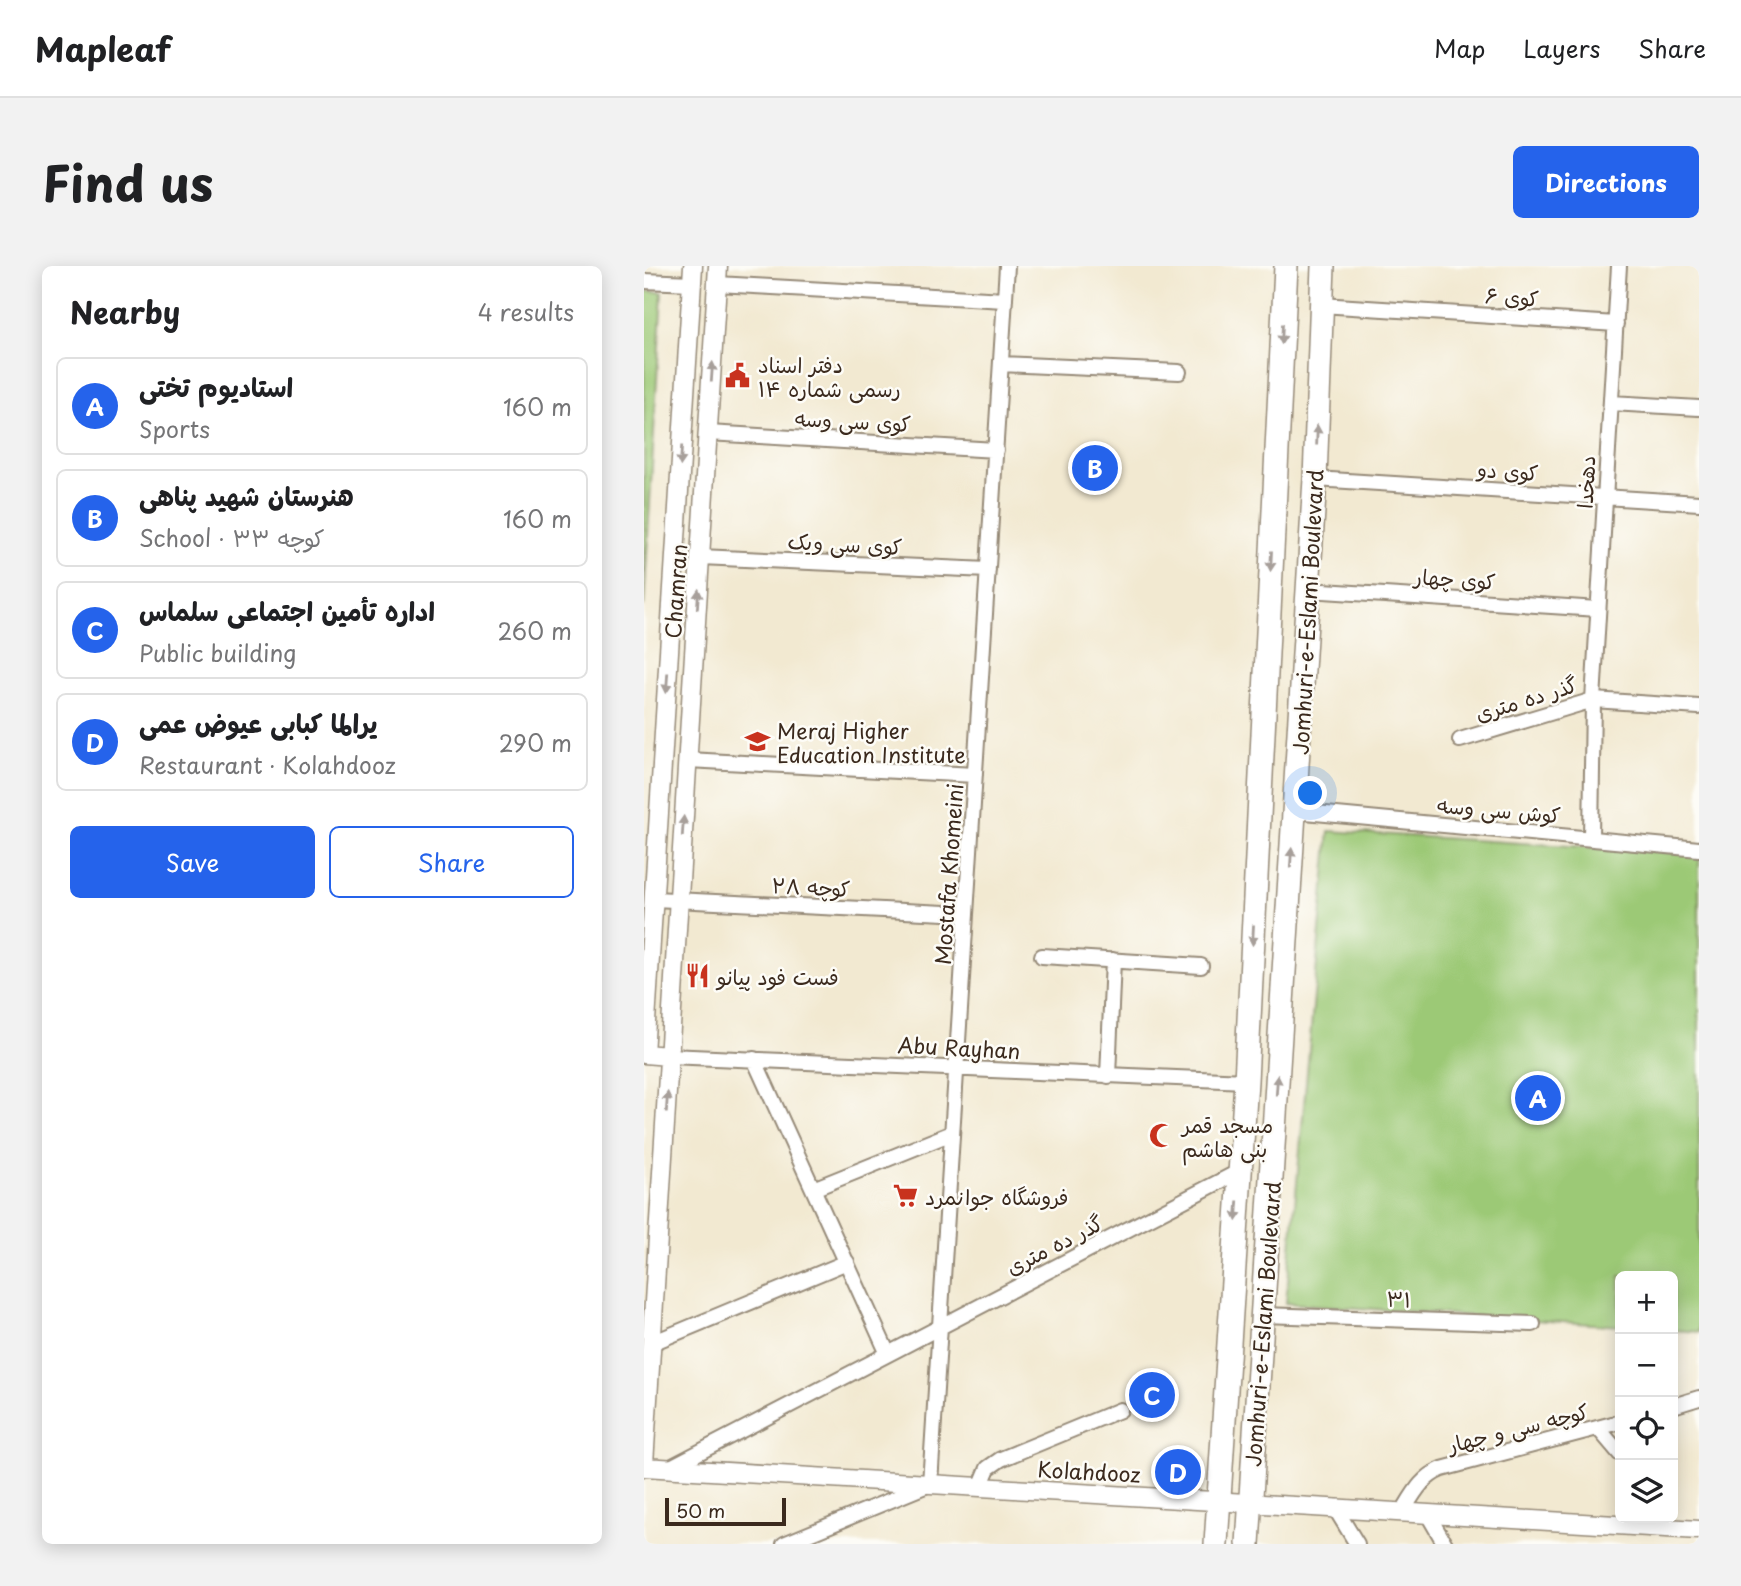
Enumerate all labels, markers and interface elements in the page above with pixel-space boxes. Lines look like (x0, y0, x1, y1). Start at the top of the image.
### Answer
text: Mapleaf (35, 23, 171, 73)
text: Map (1434, 30, 1485, 66)
text: Layers (1523, 30, 1600, 66)
text: Share (1638, 30, 1706, 66)
text: Find us (42, 145, 213, 219)
button: Directions (1513, 146, 1699, 218)
street label: کوی ۶ (1484, 278, 1540, 314)
text: Nearby (70, 289, 180, 334)
text: 4 results (478, 294, 574, 329)
one-way arrow (1277, 323, 1288, 345)
place label: دفتر اسناد رسمی شماره ۱۴ (758, 348, 901, 404)
one-way arrow (707, 361, 718, 383)
public building icon: دفتر اسناد رسمی شماره ۱۴ (724, 362, 752, 390)
text: استادیوم تختی (139, 367, 293, 406)
text: A (86, 389, 104, 424)
text: 160 m (503, 389, 572, 424)
street label: کوی سی وسه (794, 401, 912, 439)
text: Sports (139, 411, 210, 446)
one-way arrow (1311, 424, 1322, 446)
pin: B (1072, 442, 1118, 494)
one-way arrow (675, 446, 686, 468)
street label: کوی دو (1474, 452, 1540, 488)
street label: دهخدا (1568, 455, 1602, 509)
street label: Jomhuri-e-Eslami Boulevard (1284, 468, 1330, 756)
text: هنرستان شهید پناهی (139, 476, 354, 515)
text: B (87, 501, 103, 536)
text: 160 m (503, 501, 572, 536)
text: School · کوچه ۳۳ (139, 520, 325, 555)
street label: کوی سی ویک (787, 524, 903, 562)
street label: Chamran (656, 543, 694, 639)
one-way arrow (1266, 551, 1277, 573)
street label: کوی چهار (1411, 559, 1497, 597)
one-way arrow (692, 588, 703, 610)
text: اداره تأمین اجتماعی سلماس (139, 591, 435, 630)
text: C (86, 613, 104, 648)
text: 260 m (497, 613, 572, 648)
text: Public building (139, 635, 296, 670)
street label: گذر ده متری (1471, 667, 1581, 729)
one-way arrow (661, 673, 672, 695)
text: یرالما کبابی عیوض عمی (139, 703, 378, 742)
place label: Meraj Higher Education Institute (777, 714, 966, 770)
text: D (86, 725, 104, 760)
text: 290 m (499, 725, 572, 760)
school or university icon: Meraj Higher Education Institute (743, 728, 771, 756)
text: Restaurant · Kolahdooz (139, 747, 396, 782)
your location (1293, 776, 1327, 810)
street label: Mostafa Khomeini (926, 782, 970, 966)
street label: کوش سی وسه (1436, 788, 1562, 830)
one-way arrow (678, 815, 689, 837)
button: Save (70, 826, 315, 898)
button: Share (329, 826, 574, 898)
one-way arrow (1286, 846, 1297, 868)
street label: کوچه ۲۸ (771, 868, 851, 904)
one-way arrow (1247, 925, 1258, 947)
place label: فست فود پیانو (715, 960, 839, 992)
restaurant icon: فست فود پیانو (683, 962, 711, 990)
street label: Abu Rayhan (897, 1028, 1021, 1066)
pin: A (1515, 1072, 1561, 1124)
one-way arrow (1272, 1073, 1283, 1095)
one-way arrow (661, 1091, 672, 1113)
place label: مسجد قمر بنی هاشم (1180, 1108, 1273, 1166)
mosque icon: مسجد قمر بنی هاشم (1148, 1122, 1176, 1150)
place label: فروشگاه جوانمرد (925, 1180, 1069, 1212)
street label: Jomhuri-e-Eslami Boulevard (1236, 1180, 1288, 1468)
supermarket icon: فروشگاه جوانمرد (891, 1182, 919, 1210)
one-way arrow (1231, 1201, 1242, 1223)
street label: گذر ده متری (1000, 1206, 1108, 1282)
map controls (1615, 1271, 1678, 1523)
button: + (1615, 1271, 1678, 1334)
street label: ۳۱ (1386, 1282, 1412, 1314)
button: − (1615, 1334, 1678, 1397)
pin: C (1129, 1369, 1175, 1421)
street label: کوچه سی و چهار (1442, 1394, 1592, 1460)
button: locate (1615, 1397, 1678, 1460)
pin: D (1155, 1446, 1201, 1498)
street label: Kolahdooz (1037, 1452, 1141, 1490)
button: layers (1615, 1460, 1678, 1523)
scale bar (665, 1495, 786, 1527)
text: 50 m (676, 1496, 725, 1524)

